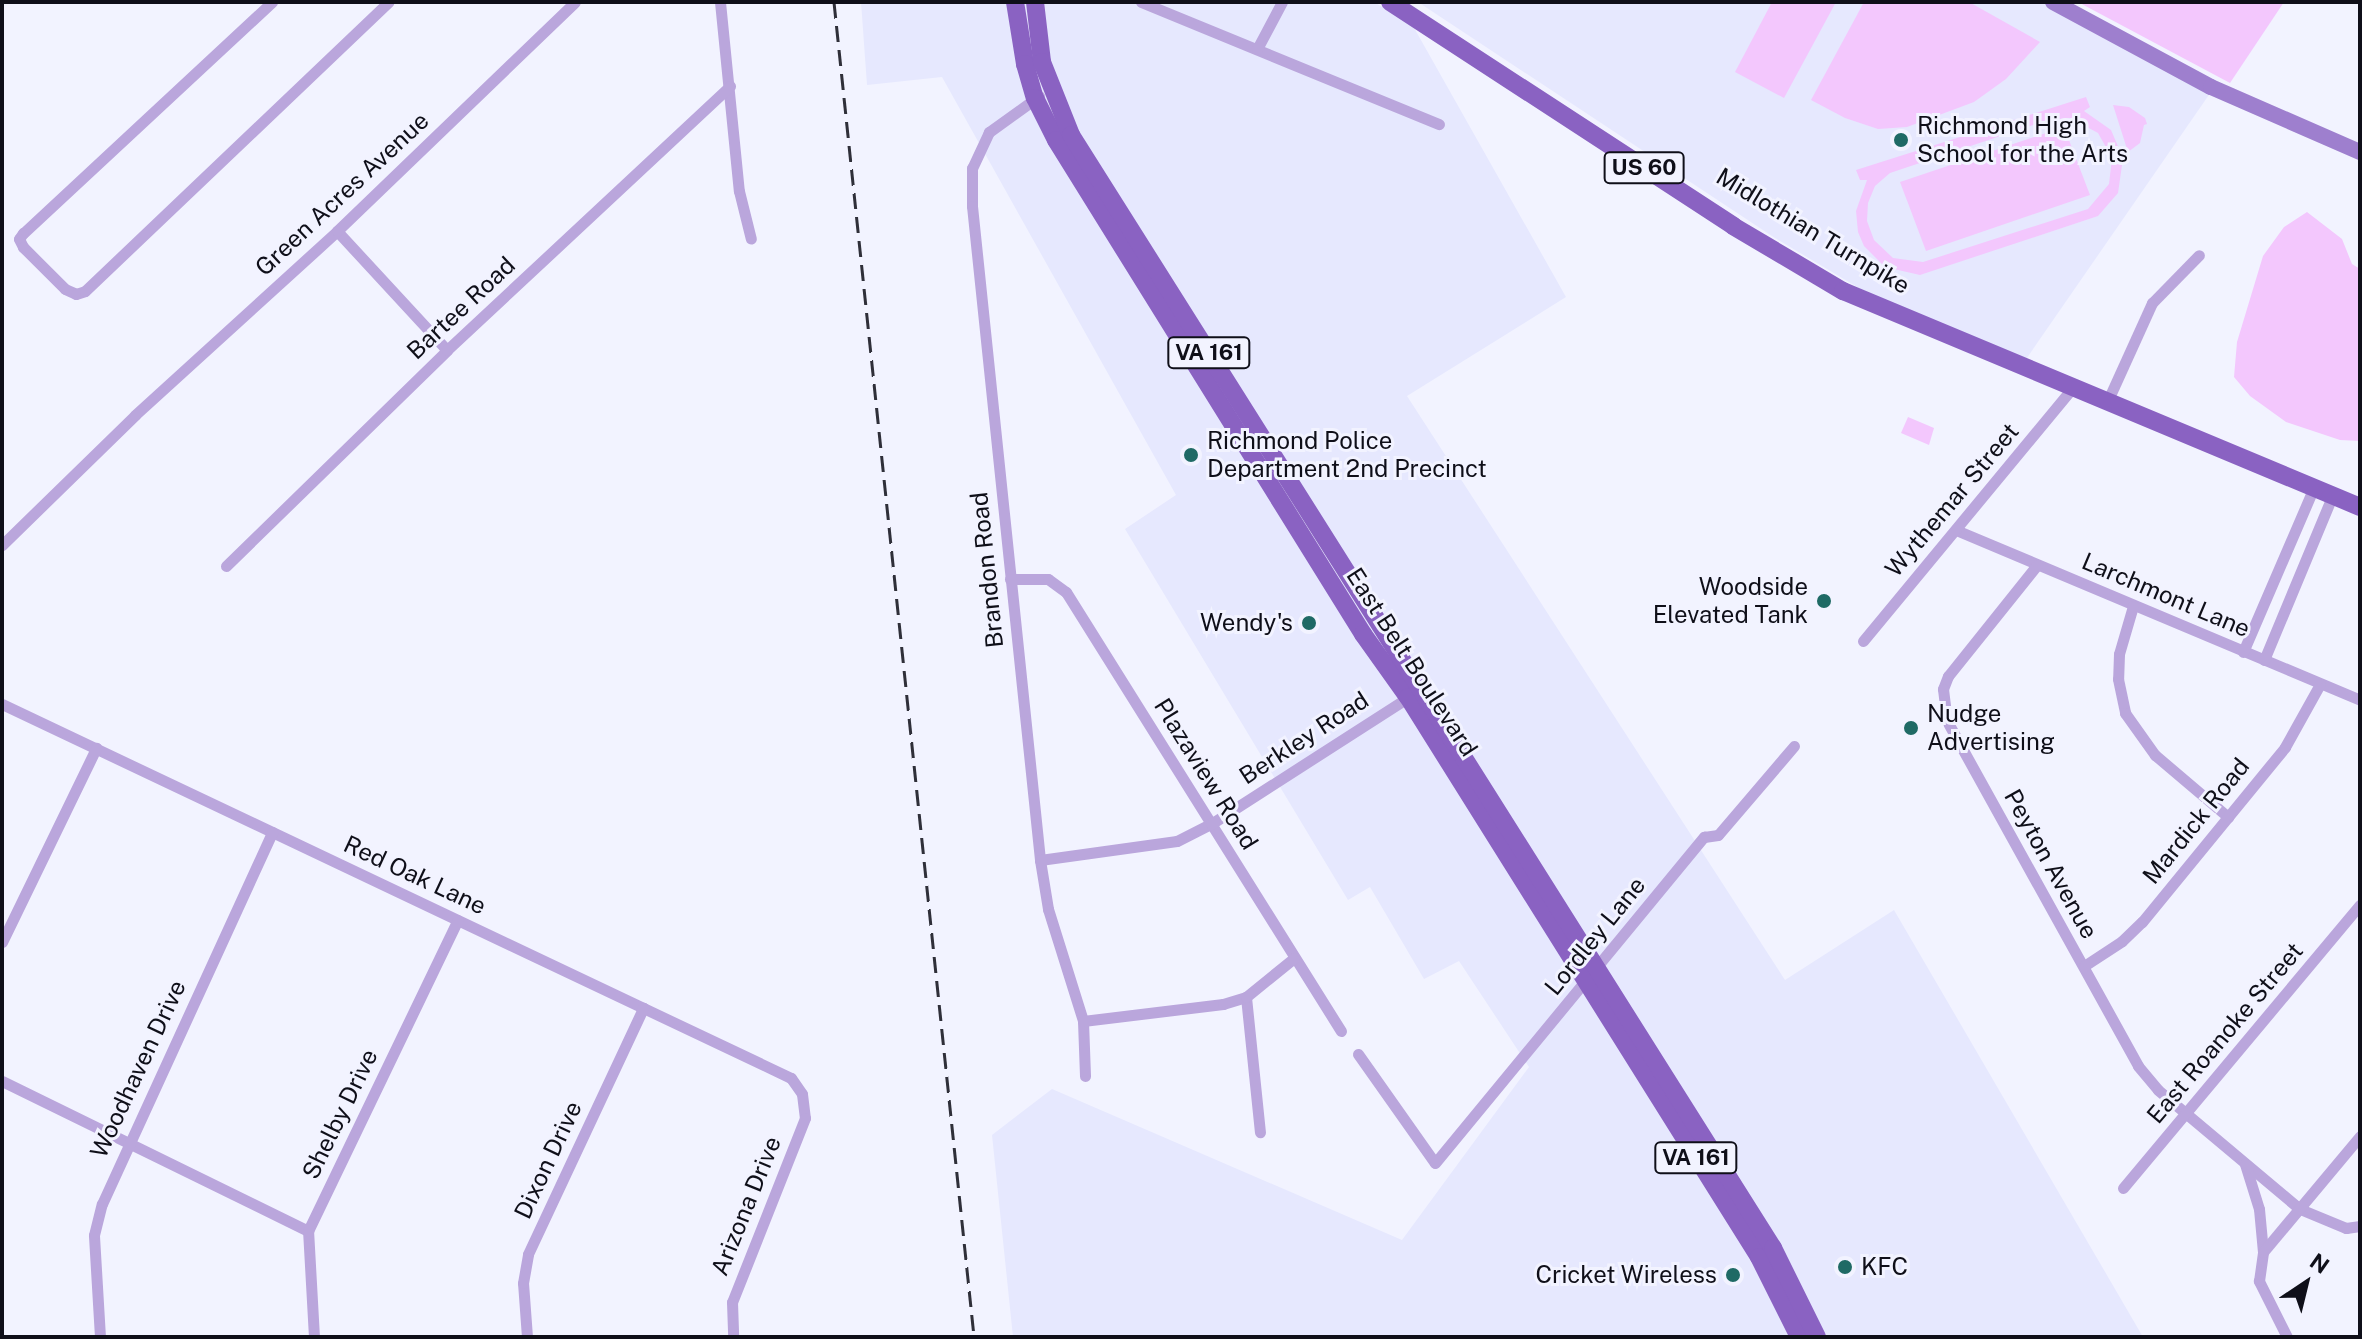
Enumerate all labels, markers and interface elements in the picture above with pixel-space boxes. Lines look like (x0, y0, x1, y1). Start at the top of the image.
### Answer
street label: Green Acres Avenue (249, 106, 435, 282)
place label: Richmond High School for the Arts (1917, 112, 2128, 168)
marker: Richmond High School for the Arts (1892, 131, 1910, 149)
road number: US 60 (1602, 150, 1686, 186)
street label: Midlothian Turnpike (1711, 162, 1915, 300)
street label: Bartee Road (401, 251, 521, 365)
road number: VA 161 (1167, 335, 1251, 371)
street label: Wythemar Street (1879, 417, 2025, 583)
place label: Richmond Police Department 2nd Precinct (1207, 427, 1487, 483)
marker: Richmond Police Department 2nd Precinct (1182, 446, 1200, 464)
street label: Brandon Road (964, 491, 1010, 649)
street label: Larchmont Lane (2078, 547, 2254, 643)
street label: East Belt Boulevard (1340, 562, 1484, 762)
place label: Woodside Elevated Tank (1653, 573, 1808, 629)
marker: Woodside Elevated Tank (1815, 592, 1833, 610)
place label: Wendy's (1200, 609, 1293, 637)
marker: Wendy's (1300, 614, 1318, 632)
street label: Berkley Road (1234, 686, 1374, 790)
street label: Plazaview Road (1148, 693, 1264, 855)
place label: Nudge Advertising (1927, 700, 2055, 756)
marker: Nudge Advertising (1902, 719, 1920, 737)
street label: Mardick Road (2137, 752, 2255, 890)
street label: Peyton Avenue (1998, 784, 2104, 944)
street label: Red Oak Lane (339, 829, 491, 921)
street label: Lordley Lane (1539, 871, 1651, 1001)
street label: East Roanoke Street (2141, 937, 2309, 1129)
street label: Woodhaven Drive (84, 976, 192, 1162)
street label: Shelby Drive (296, 1044, 384, 1184)
street label: Dixon Drive (508, 1097, 588, 1223)
street label: Arizona Drive (705, 1132, 787, 1280)
road number: VA 161 (1654, 1140, 1738, 1176)
north arrow (2266, 1243, 2346, 1323)
text: N (2305, 1248, 2334, 1279)
place label: KFC (1861, 1253, 1908, 1281)
marker: KFC (1836, 1258, 1854, 1276)
place label: Cricket Wireless (1535, 1261, 1717, 1289)
marker: Cricket Wireless (1724, 1266, 1742, 1284)

